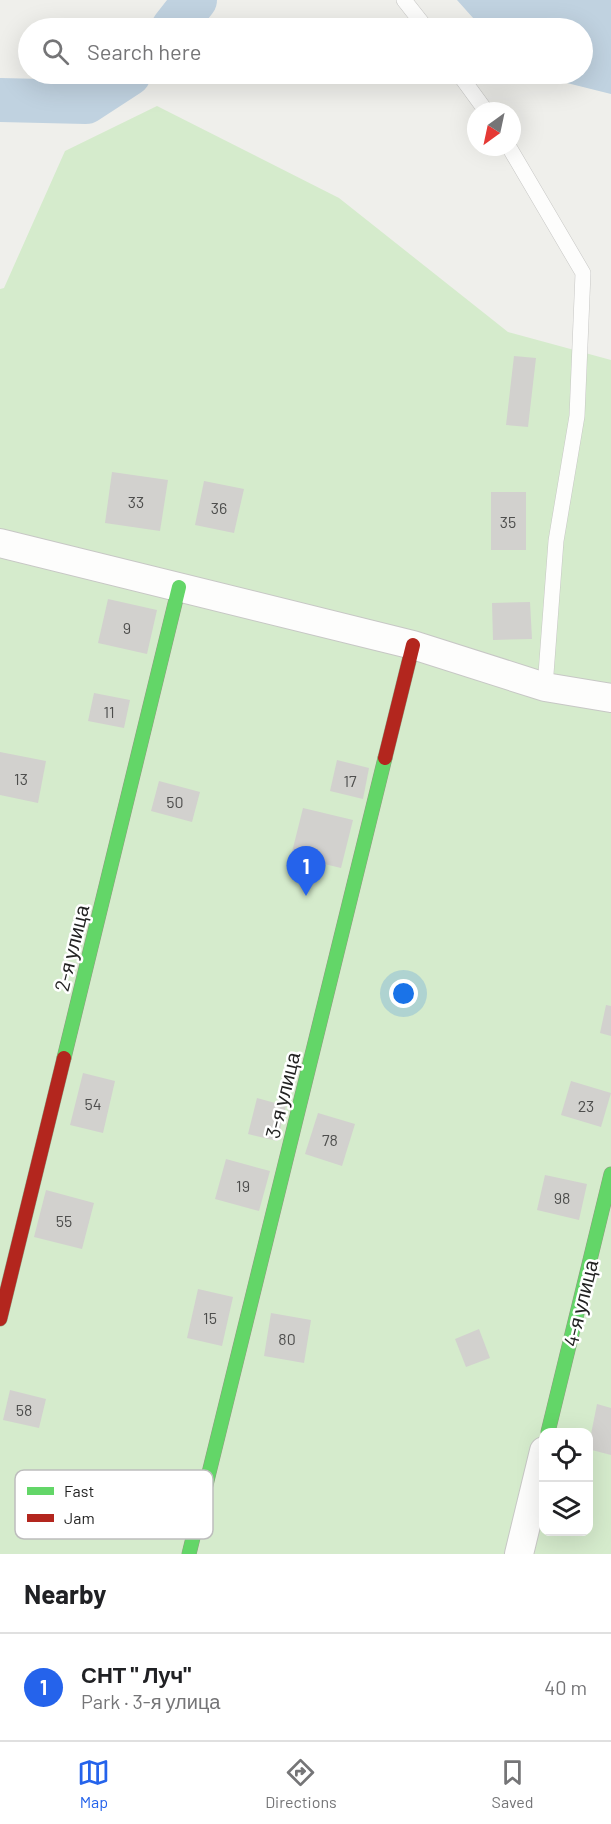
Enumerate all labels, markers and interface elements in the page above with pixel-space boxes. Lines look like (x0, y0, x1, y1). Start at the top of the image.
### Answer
search box (18, 18, 593, 84)
icon: search (39, 35, 72, 68)
text: Search here (87, 38, 201, 64)
north arrow (467, 102, 521, 156)
house number: 33 (128, 492, 144, 511)
house number: 36 (211, 498, 227, 517)
house number: 35 (500, 512, 516, 531)
house number: 9 (123, 618, 131, 637)
house number: 11 (103, 702, 115, 721)
house number: 13 (14, 769, 28, 788)
house number: 17 (343, 771, 357, 790)
house number: 50 (166, 792, 184, 811)
pin: 1 (286, 846, 326, 896)
street label: 2-я улица (49, 901, 94, 994)
your location (389, 979, 418, 1008)
street label: 3-я улица (260, 1049, 304, 1141)
house number: 54 (84, 1094, 102, 1113)
house number: 23 (578, 1096, 594, 1115)
house number: 78 (322, 1130, 338, 1149)
house number: 19 (236, 1176, 250, 1195)
house number: 98 (554, 1188, 570, 1207)
house number: 55 (56, 1211, 72, 1230)
street label: 4-я улица (558, 1256, 603, 1349)
house number: 15 (203, 1308, 217, 1327)
house number: 80 (278, 1329, 296, 1348)
house number: 58 (16, 1400, 32, 1419)
map controls (539, 1428, 593, 1536)
button: locate (539, 1428, 593, 1482)
legend (15, 1470, 213, 1539)
text: Fast (64, 1481, 94, 1500)
button: layers (539, 1482, 593, 1536)
text: Jam (64, 1508, 95, 1527)
text: Nearby (24, 1578, 106, 1609)
text: СНТ " Луч" (81, 1661, 191, 1687)
text: 1 (40, 1675, 47, 1699)
text: 40 m (544, 1675, 587, 1699)
text: Park · 3-я улица (81, 1689, 221, 1713)
tab: Map (77, 1756, 110, 1811)
tab: Directions (265, 1756, 337, 1811)
tab: Saved (492, 1756, 534, 1811)

